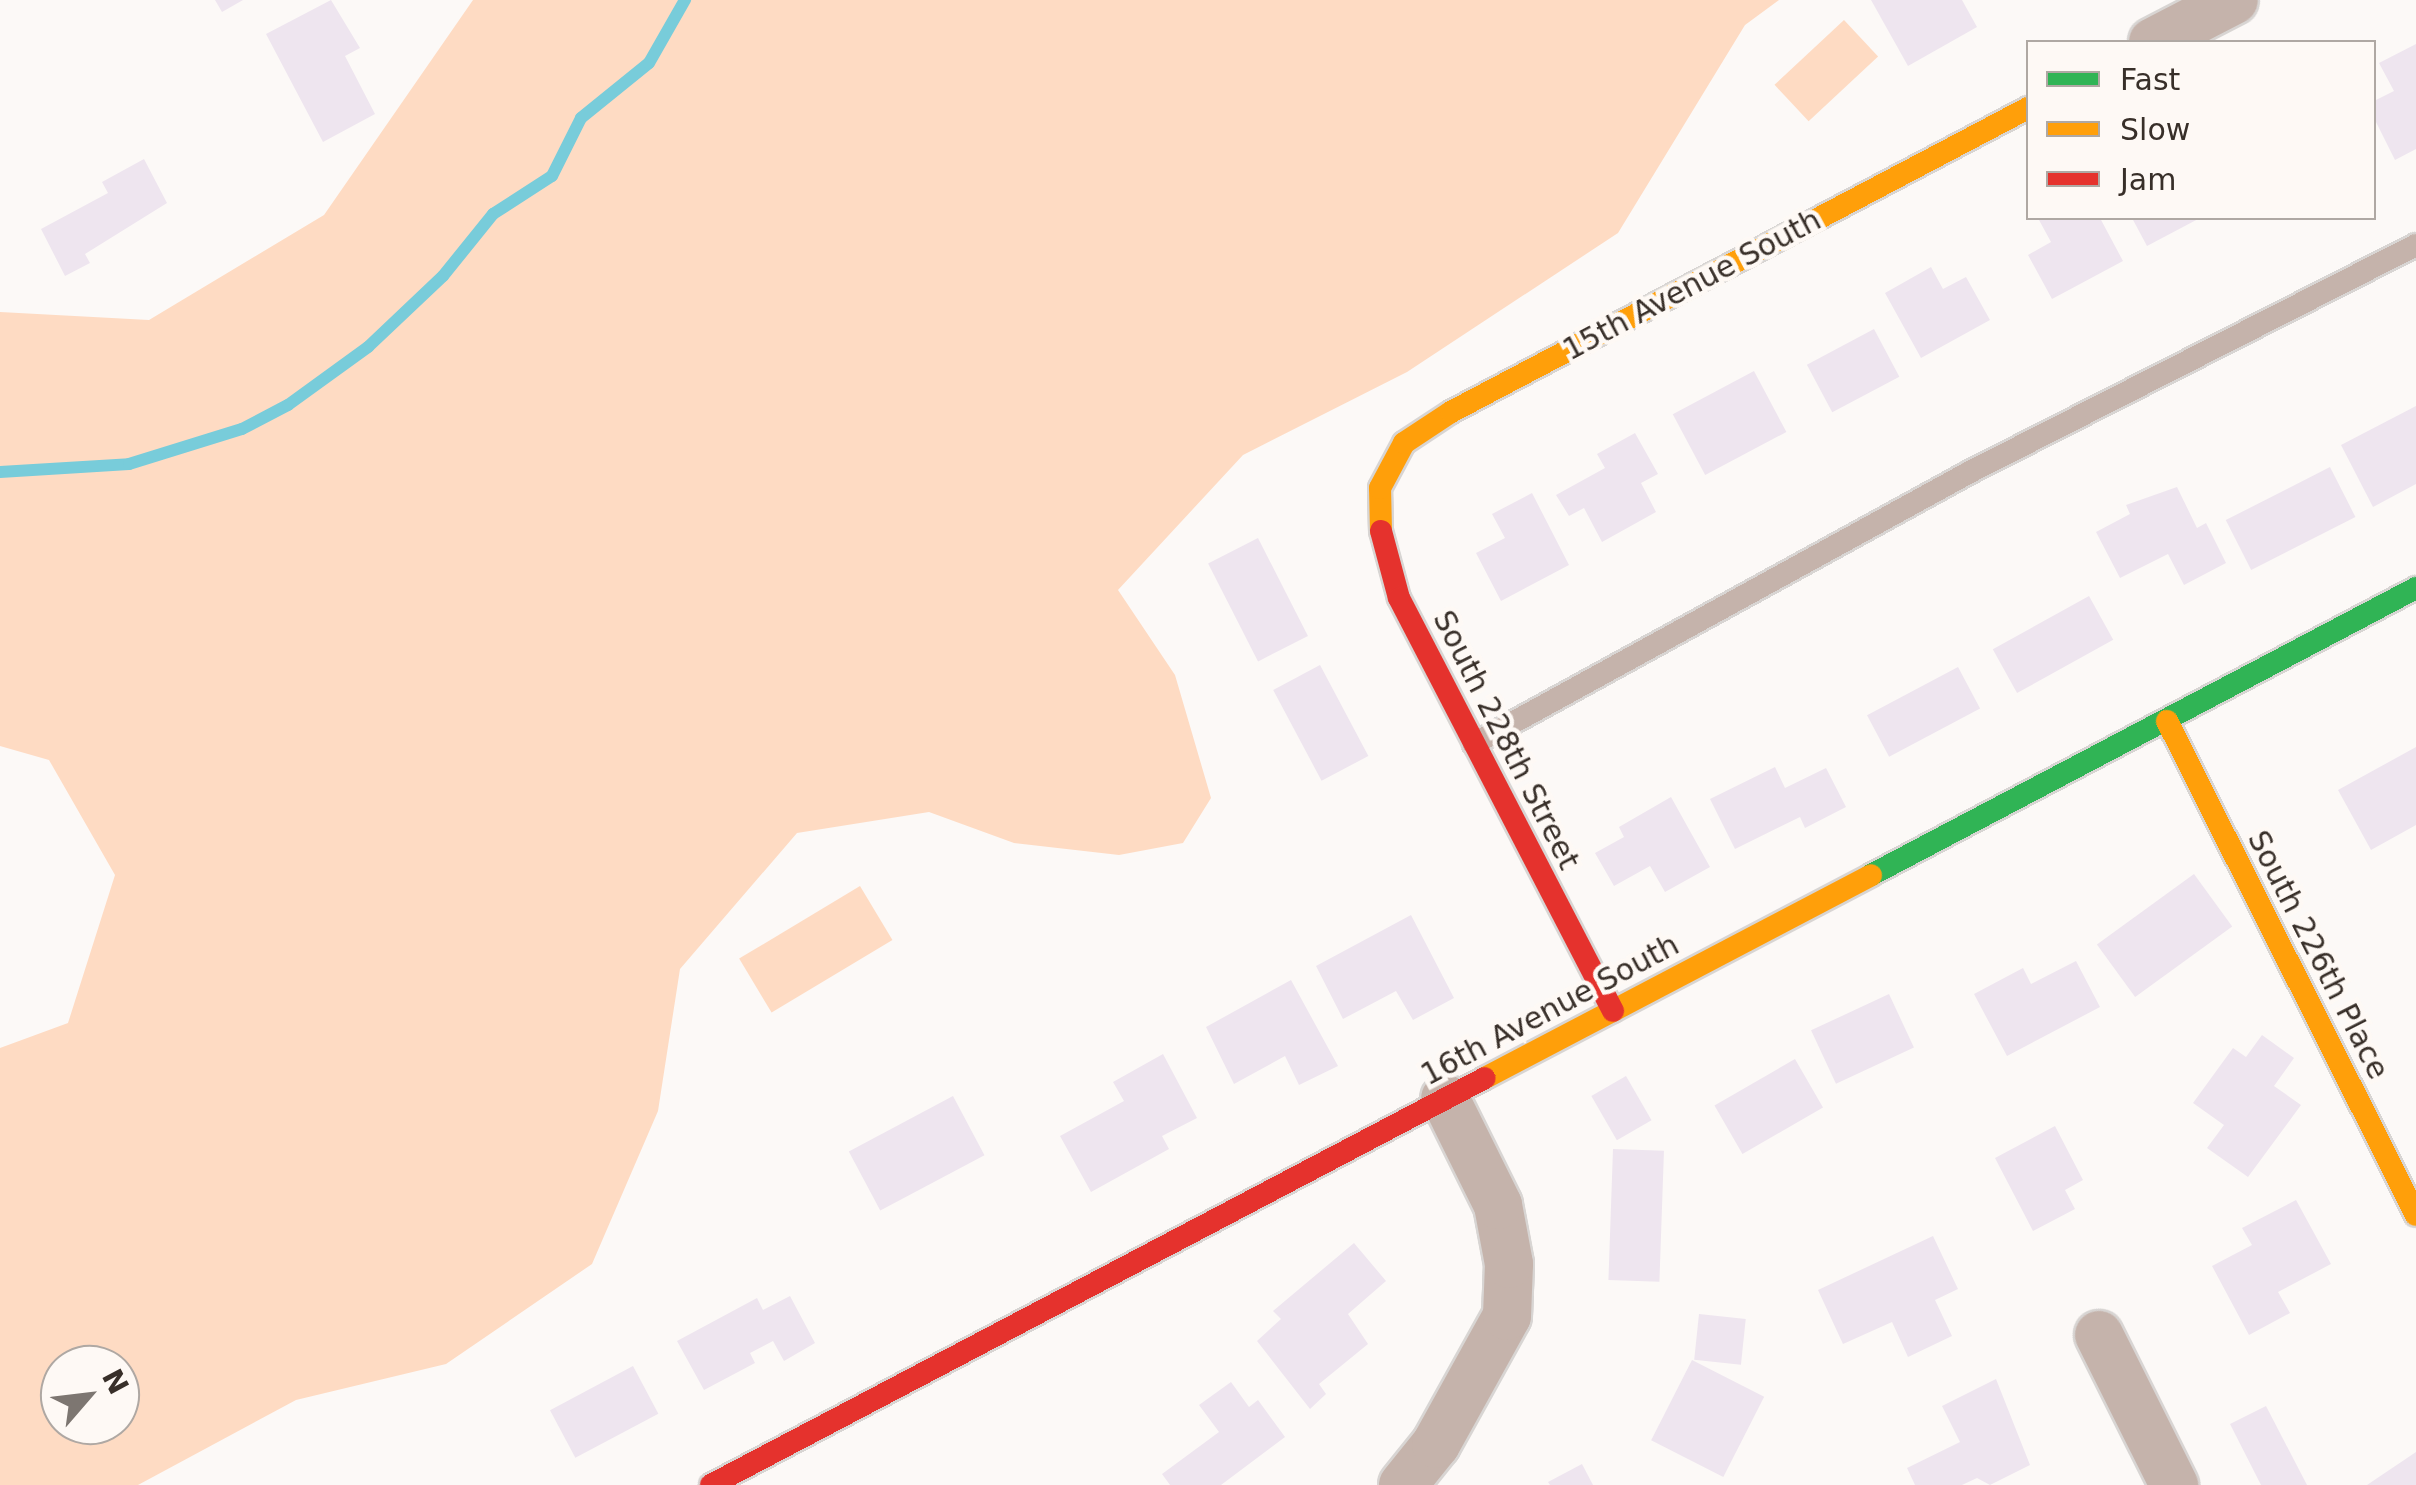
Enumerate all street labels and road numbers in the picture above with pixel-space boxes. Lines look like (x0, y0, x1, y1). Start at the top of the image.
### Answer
street label: 15th Avenue South (1557, 202, 1827, 368)
street label: South 228th Street (1425, 605, 1587, 875)
street label: South 226th Place (2240, 825, 2396, 1085)
street label: 16th Avenue South (1415, 927, 1685, 1093)

